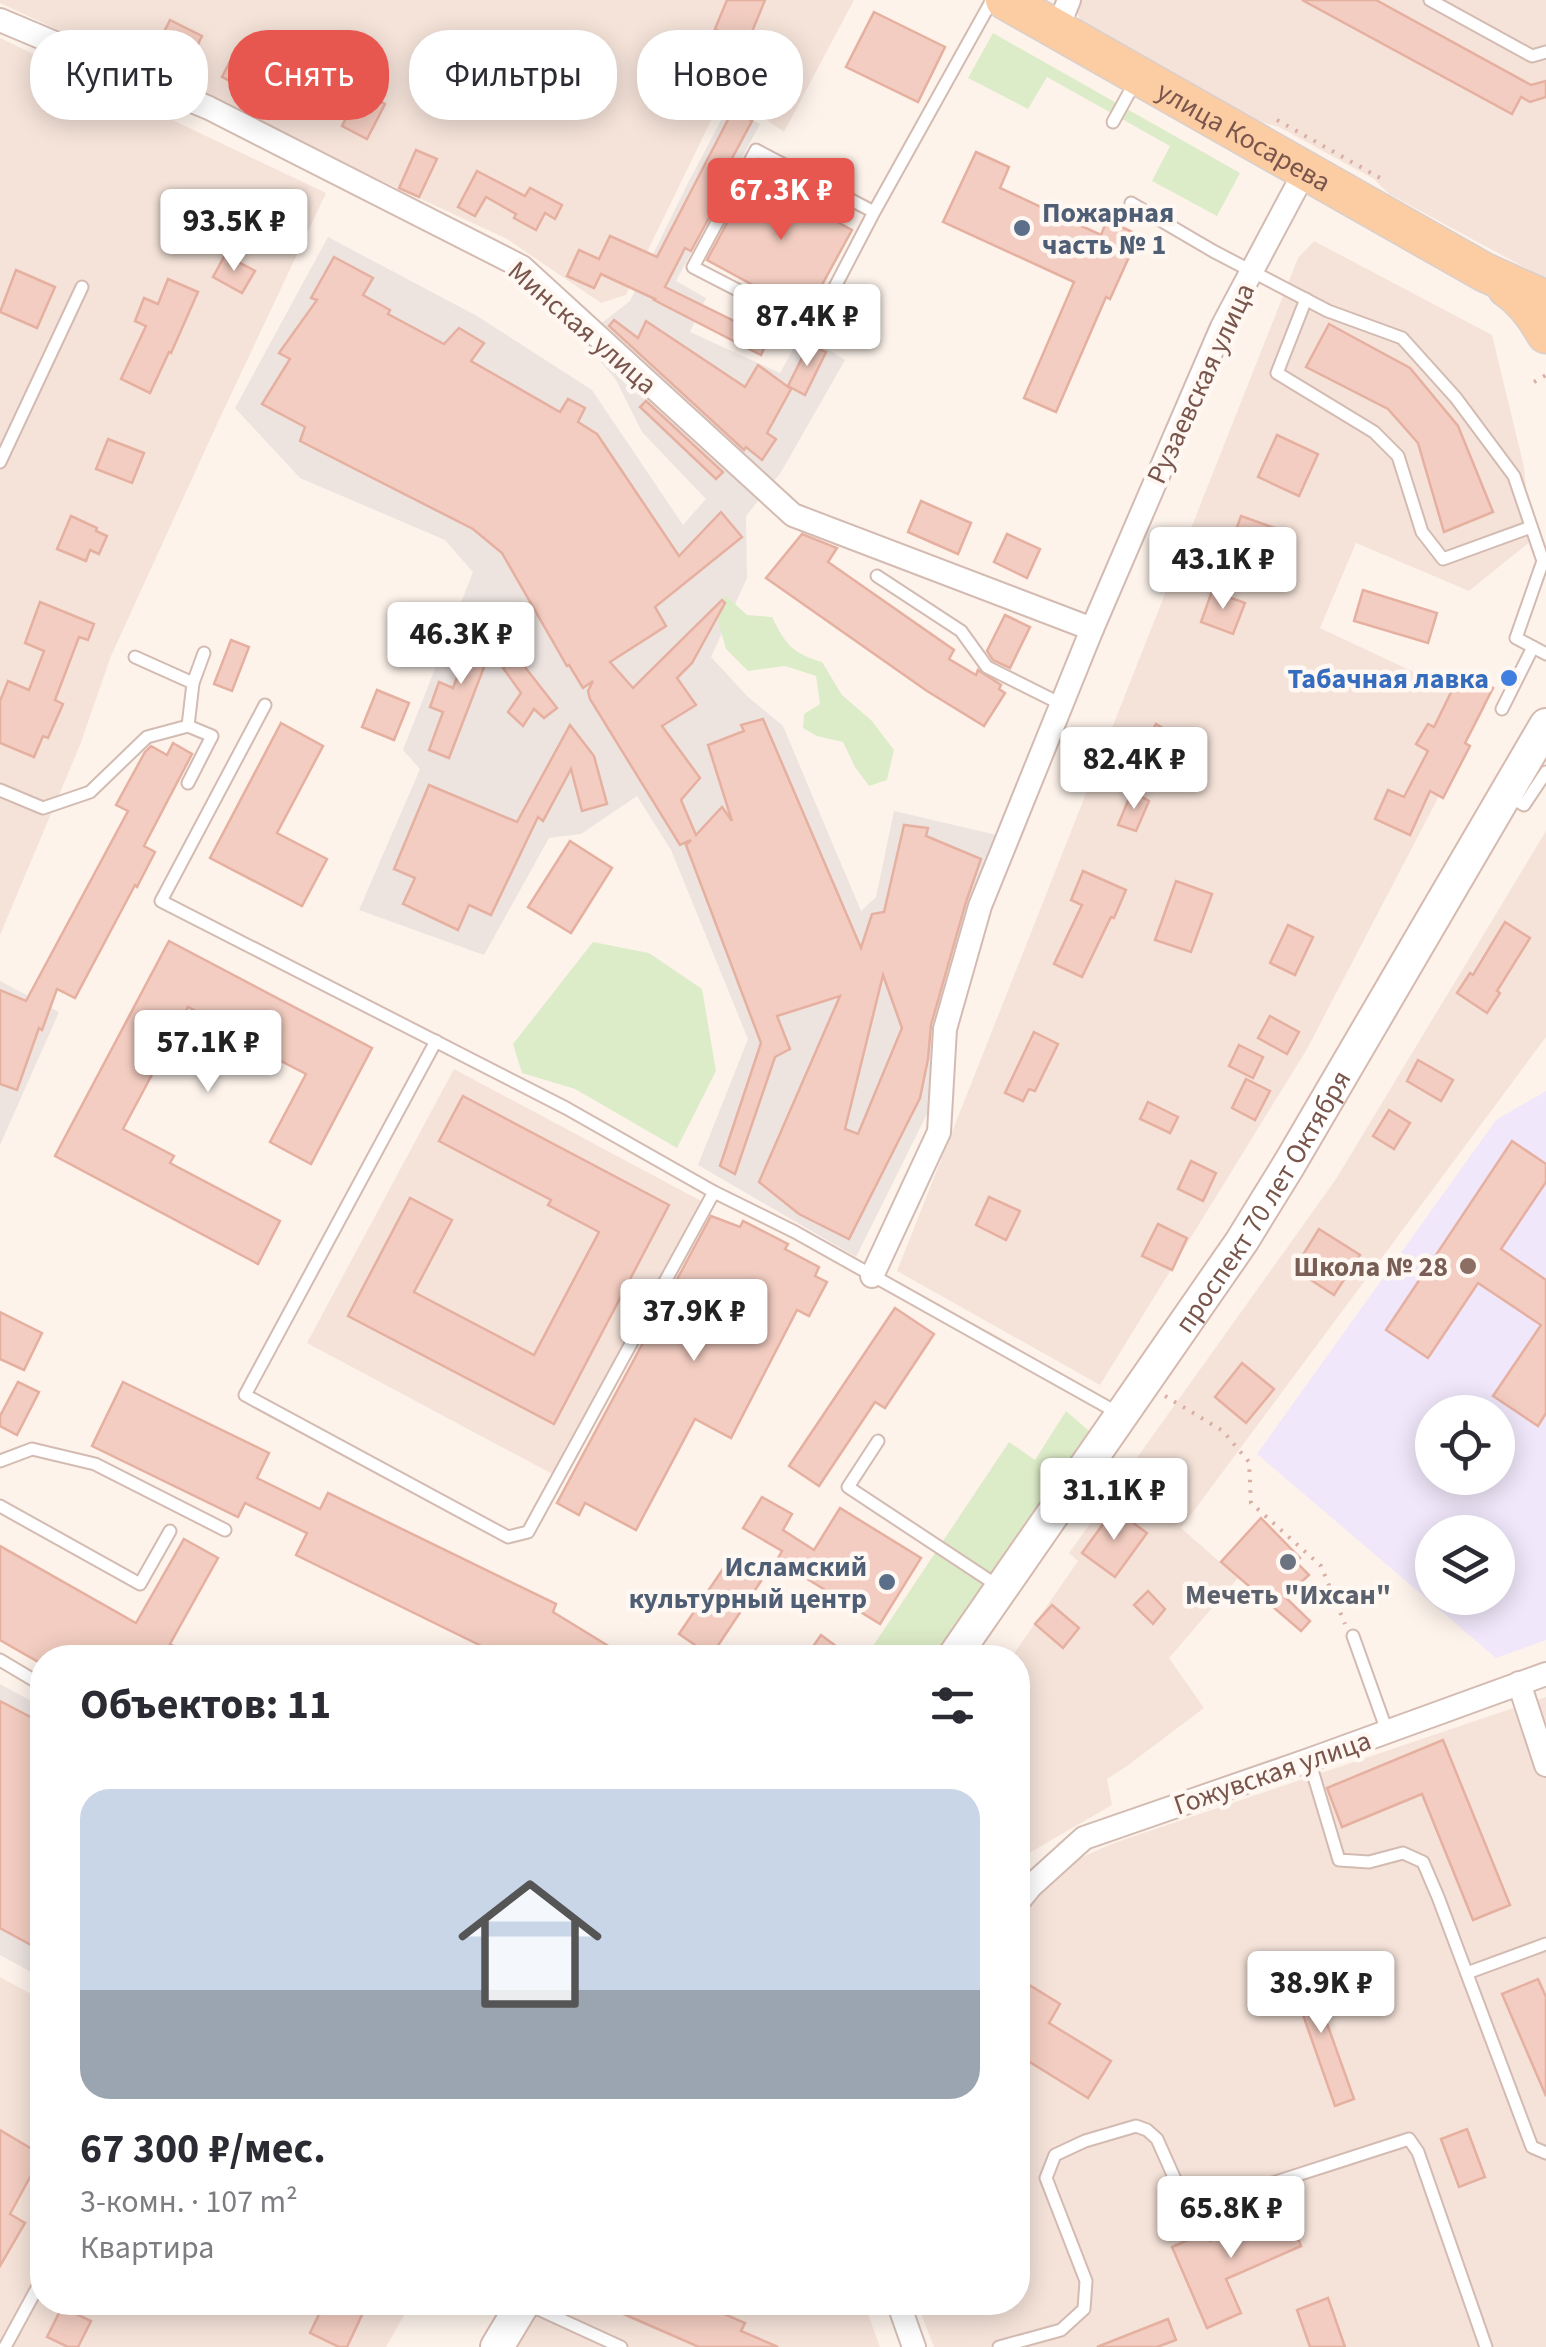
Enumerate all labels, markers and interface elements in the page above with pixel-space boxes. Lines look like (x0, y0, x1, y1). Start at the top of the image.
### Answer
chip: Купить (30, 30, 208, 120)
chip: Снять (228, 30, 389, 120)
chip: Фильтры (409, 30, 617, 120)
chip: Новое (637, 30, 803, 120)
street label: улица Косарева (1149, 71, 1338, 202)
pin: 67.3K ₽ (689, 158, 873, 243)
text: 67.3K ₽ (729, 167, 833, 213)
pin: 93.5K ₽ (142, 189, 326, 274)
place label: Пожарная часть № 1 (1042, 193, 1174, 265)
text: 93.5K ₽ (182, 198, 286, 244)
marker: Пожарная часть № 1 (1011, 217, 1033, 239)
street label: Минская улица (499, 252, 666, 404)
street label: Рузаевская улица (1137, 276, 1265, 490)
pin: 87.4K ₽ (715, 284, 899, 369)
text: 87.4K ₽ (755, 293, 859, 339)
pin: 43.1K ₽ (1131, 527, 1315, 612)
text: 43.1K ₽ (1171, 536, 1275, 582)
pin: 46.3K ₽ (369, 602, 553, 687)
text: 46.3K ₽ (409, 611, 513, 657)
place label: Табачная лавка (1288, 659, 1489, 699)
marker: Табачная лавка (1498, 667, 1520, 689)
pin: 82.4K ₽ (1042, 727, 1226, 812)
text: 82.4K ₽ (1082, 736, 1186, 782)
pin: 57.1K ₽ (116, 1010, 300, 1095)
text: 57.1K ₽ (156, 1019, 260, 1065)
street label: проспект 70 лет Октября (1165, 1063, 1361, 1341)
place label: Школа № 28 (1294, 1247, 1448, 1287)
marker: Школа № 28 (1457, 1255, 1479, 1277)
pin: 37.9K ₽ (602, 1279, 786, 1364)
text: 37.9K ₽ (642, 1288, 746, 1334)
map controls (1415, 1395, 1515, 1615)
button: locate (1415, 1395, 1515, 1495)
pin: 31.1K ₽ (1022, 1458, 1206, 1543)
text: 31.1K ₽ (1062, 1467, 1166, 1513)
button: layers (1415, 1515, 1515, 1615)
place label: Исламский культурный центр (629, 1547, 867, 1619)
marker: Мечеть "Ихсан" (1277, 1551, 1299, 1573)
marker: Исламский культурный центр (876, 1571, 898, 1593)
place label: Мечеть "Ихсан" (1185, 1575, 1391, 1615)
text: Объектов: 11 (80, 1675, 331, 1735)
icon: filters (925, 1678, 980, 1733)
street label: Гожувская улица (1168, 1720, 1376, 1825)
icon: home (440, 1854, 620, 2034)
pin: 38.9K ₽ (1229, 1951, 1413, 2036)
text: 38.9K ₽ (1269, 1960, 1373, 2006)
text: 67 300 ₽/мес. (80, 2119, 326, 2179)
pin: 65.8K ₽ (1139, 2176, 1323, 2261)
text: 3-комн. · 107 m² (80, 2179, 298, 2225)
text: 65.8K ₽ (1179, 2185, 1283, 2231)
text: Квартира (80, 2225, 214, 2271)

